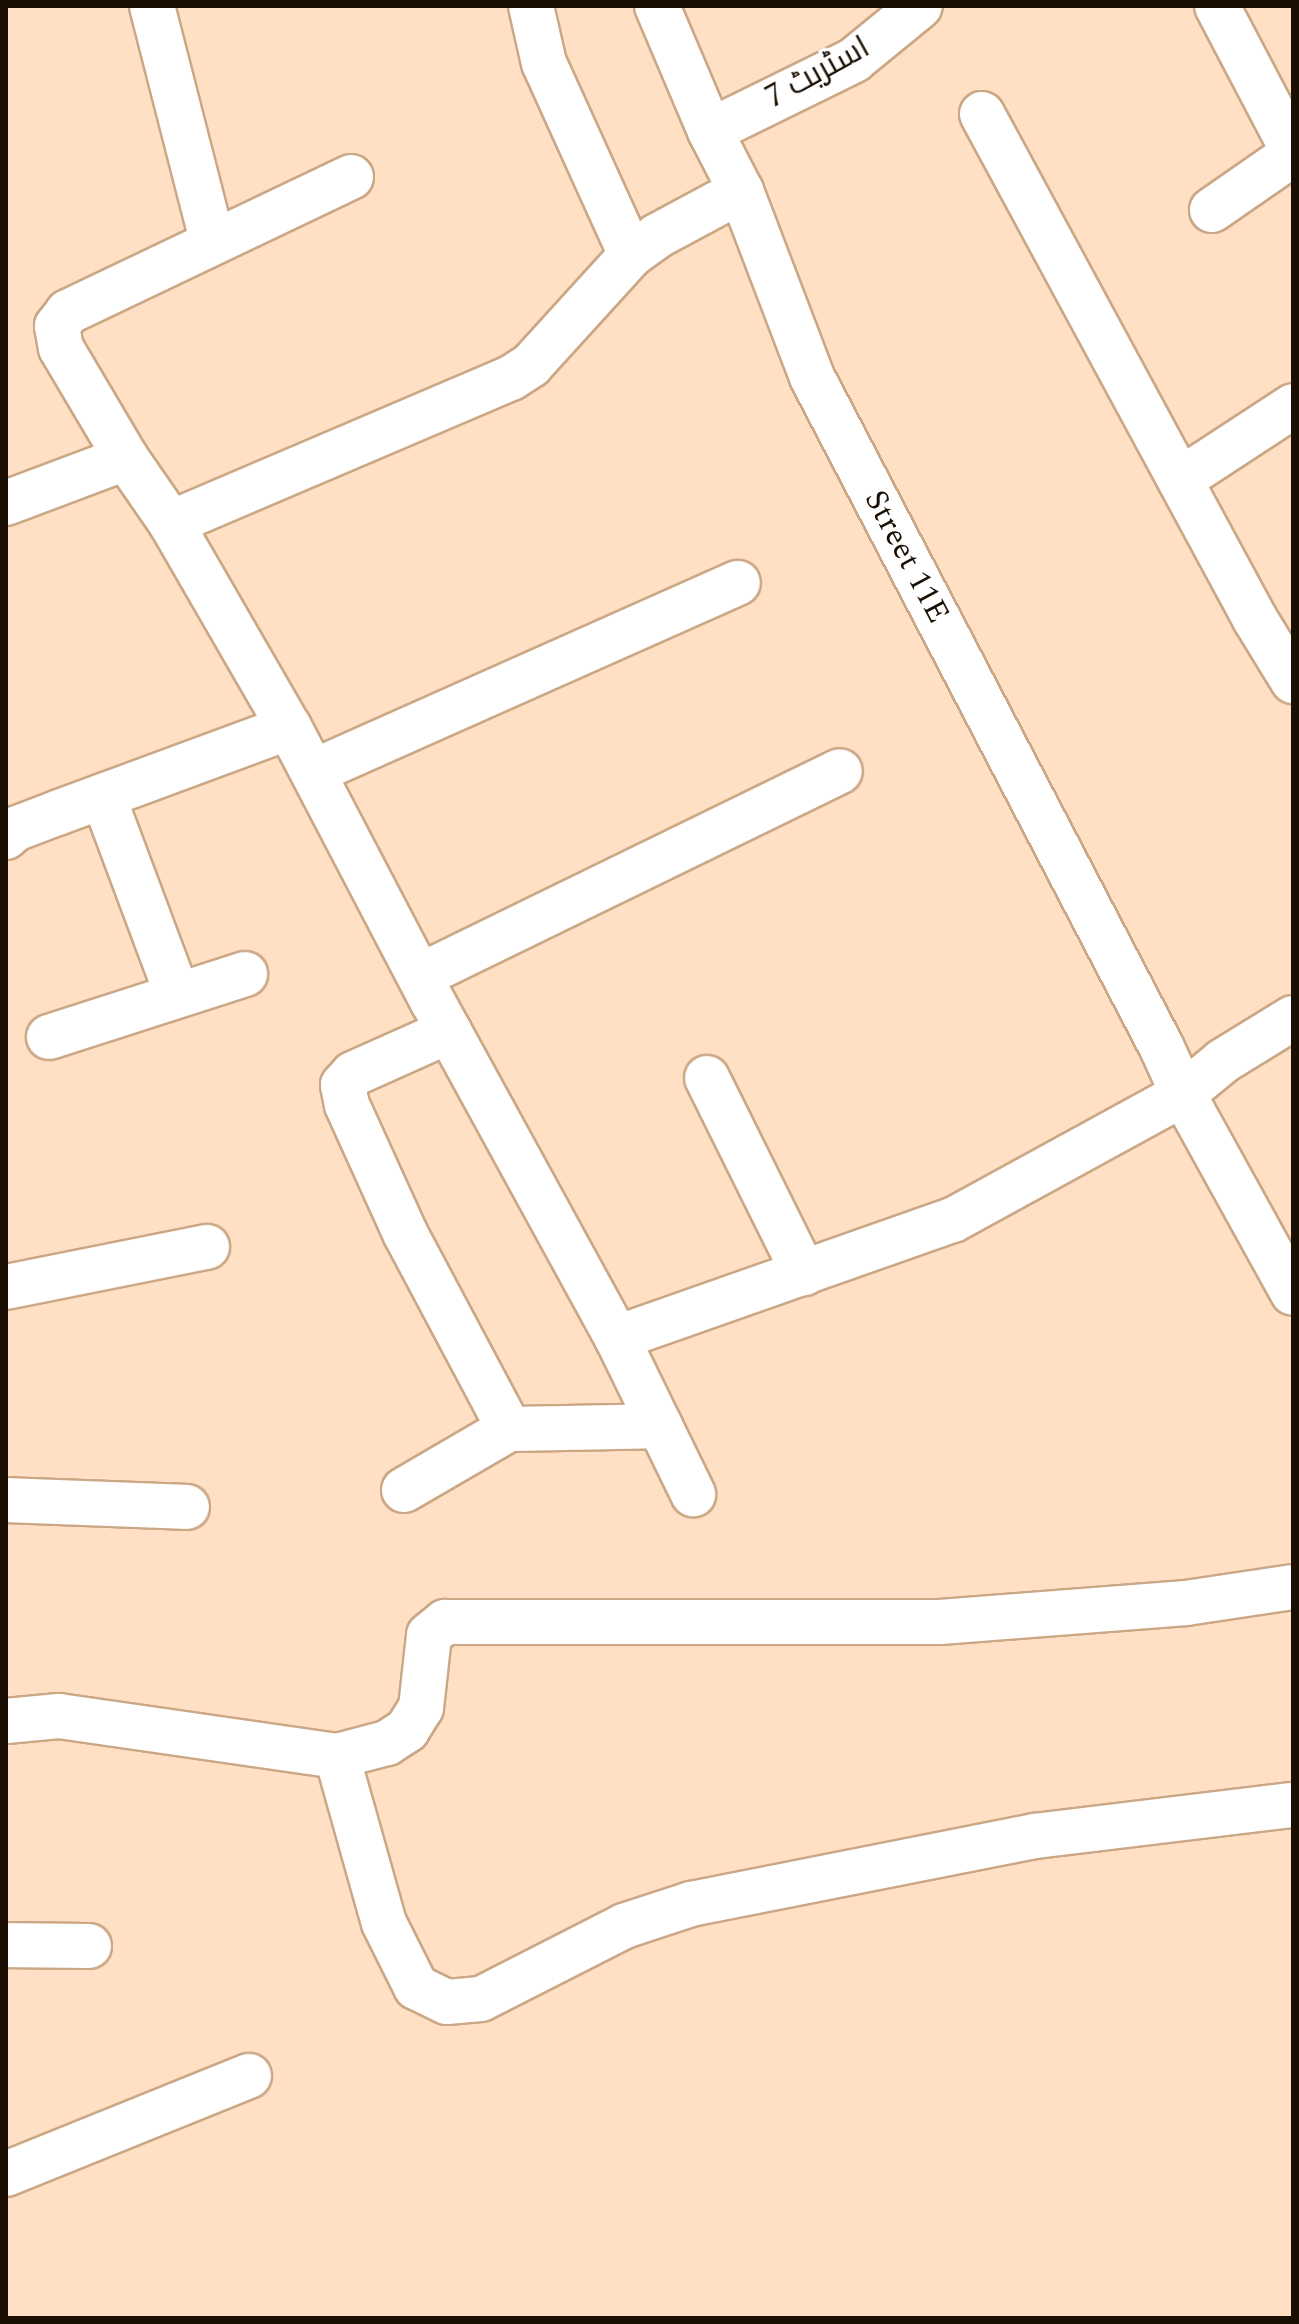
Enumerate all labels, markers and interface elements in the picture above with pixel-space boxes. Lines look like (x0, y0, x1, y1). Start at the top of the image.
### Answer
street label: اسٹریٹ 7 (759, 29, 877, 117)
street label: Street 11E (855, 484, 957, 630)

